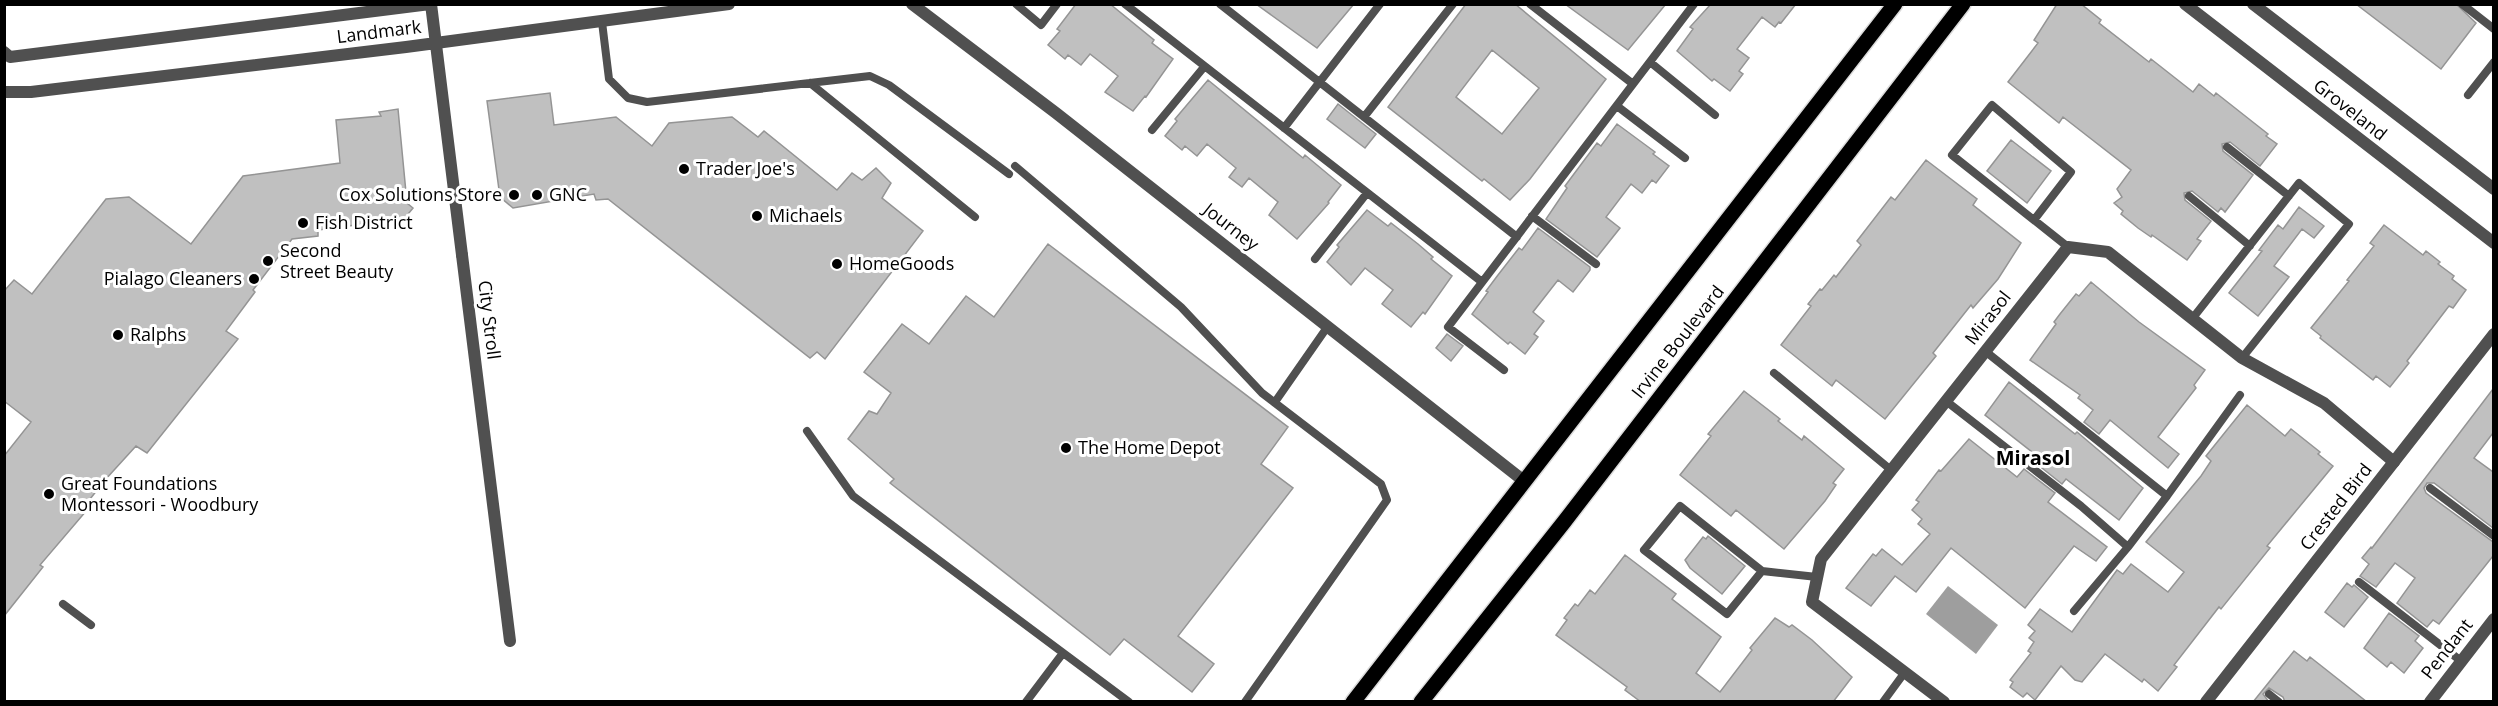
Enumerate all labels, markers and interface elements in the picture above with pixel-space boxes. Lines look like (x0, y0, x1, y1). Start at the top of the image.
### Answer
street label: Landmark (335, 14, 423, 48)
street label: Groveland (2309, 73, 2392, 145)
place label: Trader Joe's (696, 156, 795, 180)
marker: Trader Joe's (677, 162, 691, 176)
place label: Cox Solutions Store (339, 182, 502, 206)
place label: GNC (549, 182, 587, 206)
marker: Cox Solutions Store (507, 188, 521, 202)
marker: GNC (530, 188, 544, 202)
street label: Journey (1197, 196, 1265, 256)
place label: Michaels (769, 203, 843, 227)
marker: Michaels (750, 209, 764, 223)
place label: Fish District (315, 210, 413, 234)
marker: Fish District (296, 216, 310, 230)
place label: Second Street Beauty (280, 238, 394, 283)
place label: HomeGoods (849, 251, 954, 275)
marker: Second Street Beauty (261, 254, 275, 268)
marker: HomeGoods (830, 257, 844, 271)
place label: Pialago Cleaners (104, 266, 242, 290)
marker: Pialago Cleaners (247, 272, 261, 286)
street label: City Stroll (473, 279, 507, 361)
street label: Irvine Boulevard (1626, 280, 1729, 403)
street label: Mirasol (1959, 286, 2016, 349)
place label: Ralphs (130, 322, 186, 346)
marker: Ralphs (111, 328, 125, 342)
place label: The Home Depot (1078, 435, 1221, 459)
marker: The Home Depot (1059, 441, 1073, 455)
district label: Mirasol (1996, 444, 2070, 471)
street label: Crested Bird (2294, 458, 2377, 555)
place label: Great Foundations Montessori - Woodbury (61, 471, 259, 516)
marker: Great Foundations Montessori - Woodbury (42, 487, 56, 501)
street label: Pendant (2415, 613, 2477, 684)

